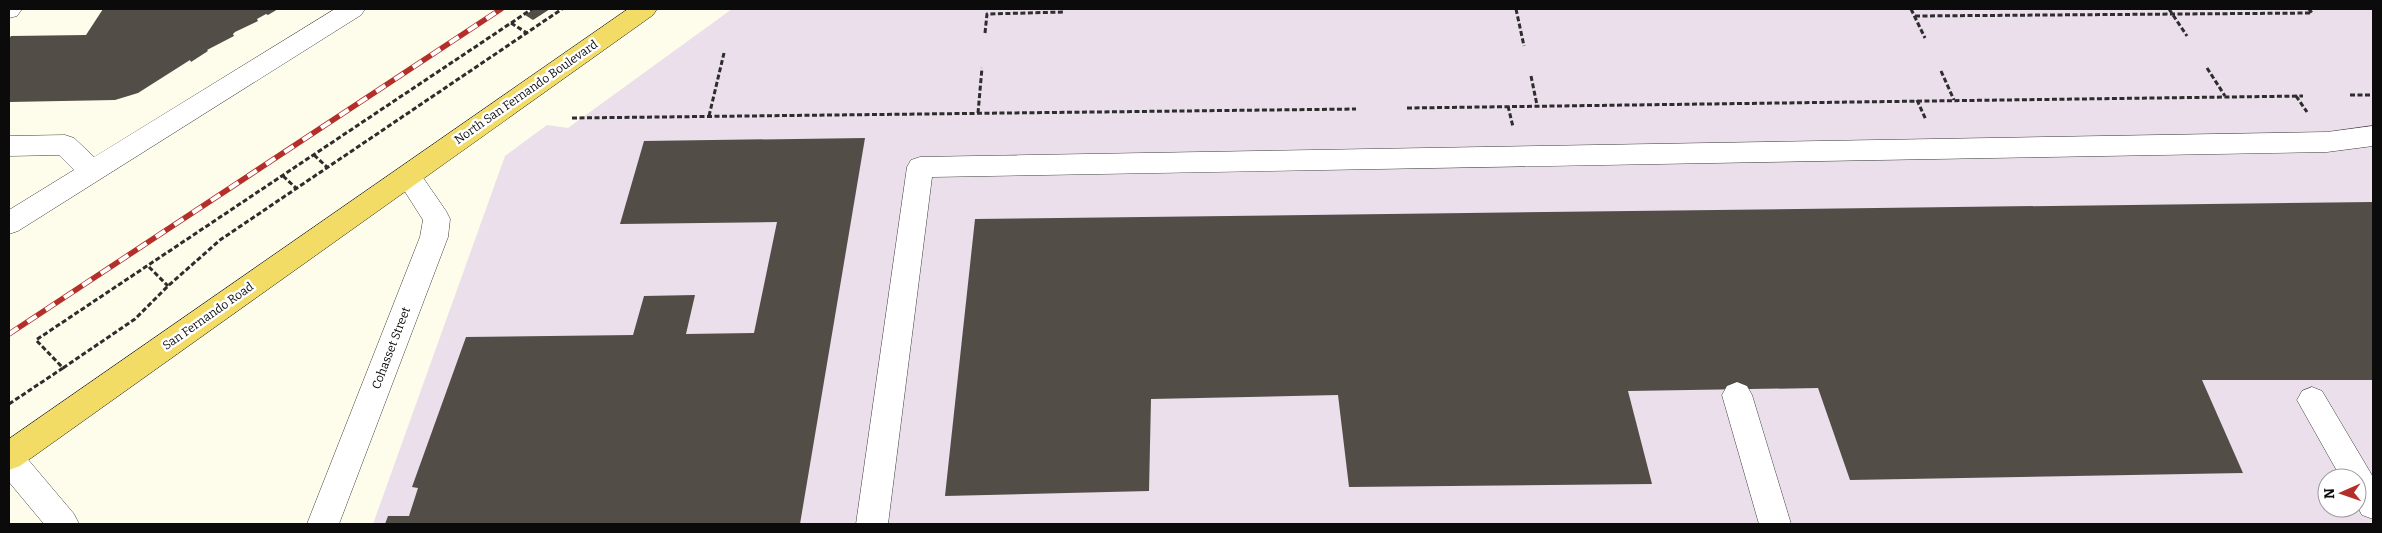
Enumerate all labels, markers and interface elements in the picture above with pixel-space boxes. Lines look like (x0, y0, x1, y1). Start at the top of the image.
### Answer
street label: North San Fernando Boulevard (452, 37, 600, 147)
street label: San Fernando Road (160, 279, 256, 353)
street label: Cohasset Street (369, 304, 413, 391)
north arrow (2317, 468, 2367, 518)
text: N (2321, 488, 2338, 499)

